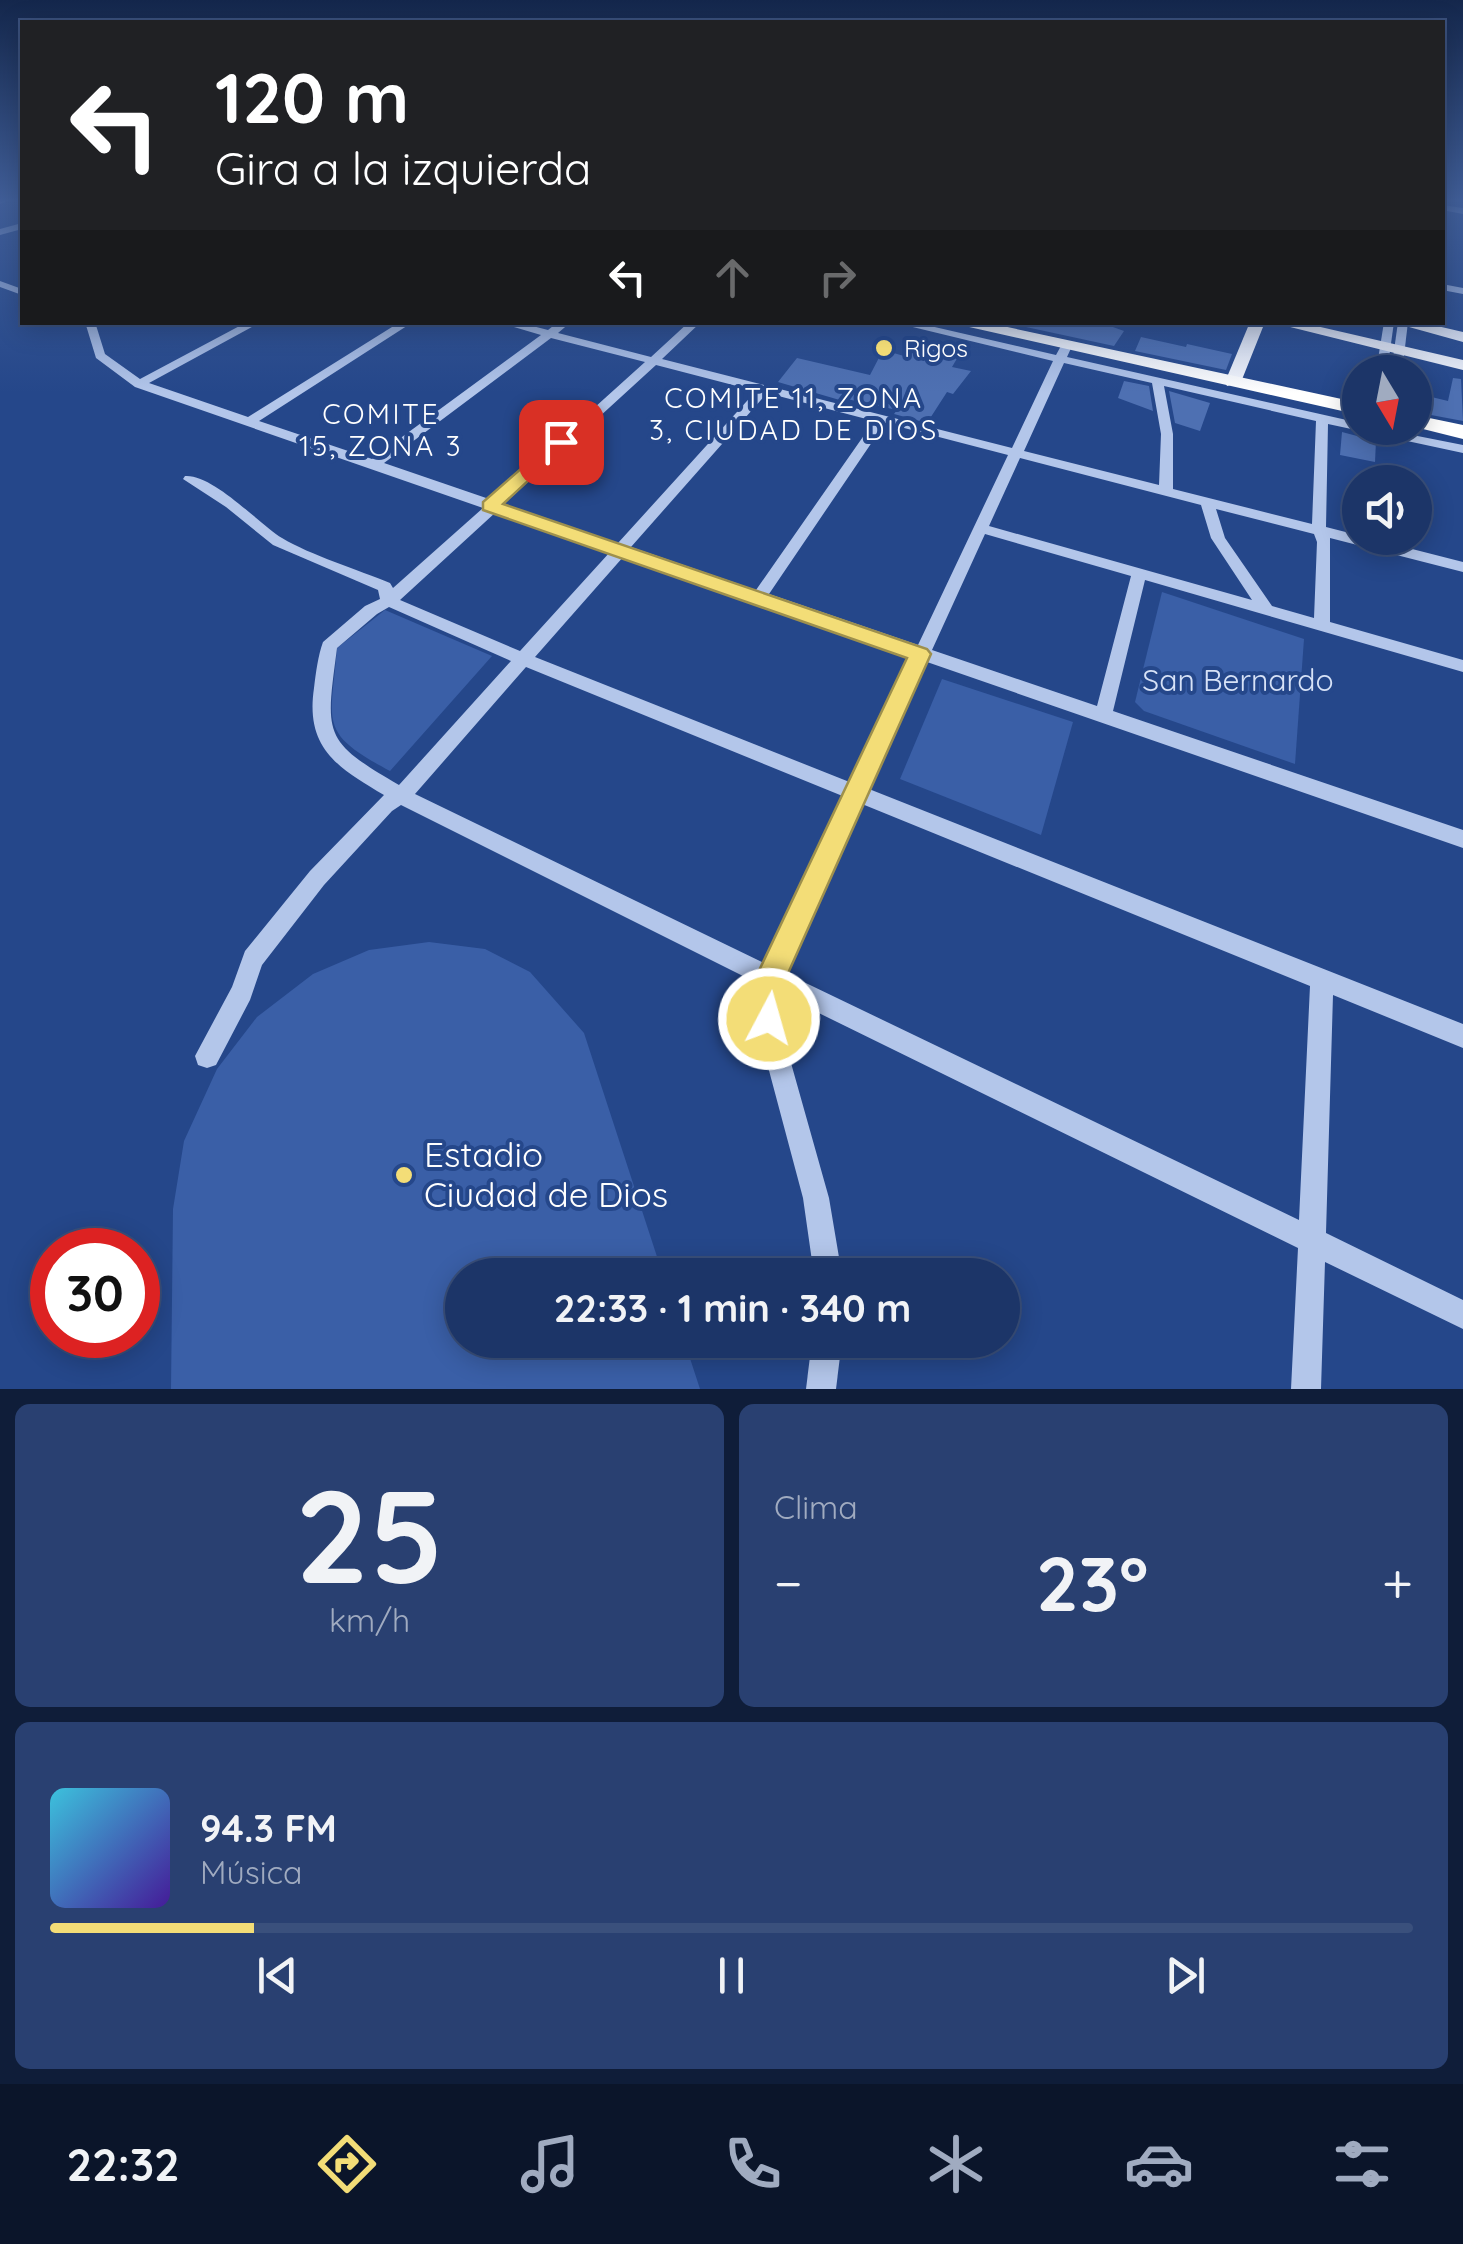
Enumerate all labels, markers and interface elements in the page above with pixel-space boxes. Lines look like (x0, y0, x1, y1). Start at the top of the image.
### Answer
text: 120 m (215, 53, 409, 141)
icon: left (50, 60, 180, 190)
text: Gira a la izquierda (215, 140, 591, 196)
icon: left (600, 250, 655, 305)
icon: ahead (705, 250, 760, 305)
icon: right (810, 250, 865, 305)
place label: Rigos (904, 332, 968, 363)
marker: Rigos (873, 337, 895, 359)
north arrow (1342, 355, 1432, 445)
map controls (1342, 355, 1432, 555)
district label: COMITE 11, ZONA 3, CIUDAD DE DIOS (649, 380, 939, 447)
district label: COMITE 15, ZONA 3 (299, 396, 463, 463)
pin (519, 400, 604, 485)
icon: arrive (534, 415, 589, 470)
button: sound (1342, 465, 1432, 555)
park label: San Bernardo (1142, 661, 1334, 699)
position arrow (717, 967, 821, 1071)
place label: Estadio Ciudad de Dios (424, 1132, 668, 1216)
marker: Estadio Ciudad de Dios (393, 1164, 415, 1186)
speed limit sign: 30 (30, 1228, 160, 1358)
text: 22:33 · 1 min · 340 m (554, 1284, 911, 1332)
text: 25 (295, 1453, 444, 1616)
text: Clima (774, 1487, 858, 1527)
text: 23° (1036, 1536, 1149, 1630)
text: − (774, 1548, 803, 1617)
text: + (1382, 1548, 1413, 1617)
text: km/h (329, 1600, 410, 1640)
text: 94.3 FM (200, 1804, 337, 1852)
text: Música (200, 1852, 303, 1892)
icon: previous (250, 1948, 305, 2003)
icon: pause (704, 1948, 759, 2003)
icon: next (1158, 1948, 1213, 2003)
icon: directions (312, 2129, 382, 2199)
icon: music (515, 2129, 585, 2199)
icon: phone (718, 2129, 788, 2199)
icon: climate (921, 2129, 991, 2199)
icon: car (1124, 2129, 1194, 2199)
icon: filters (1327, 2129, 1397, 2199)
text: 22:32 (66, 2136, 180, 2192)

